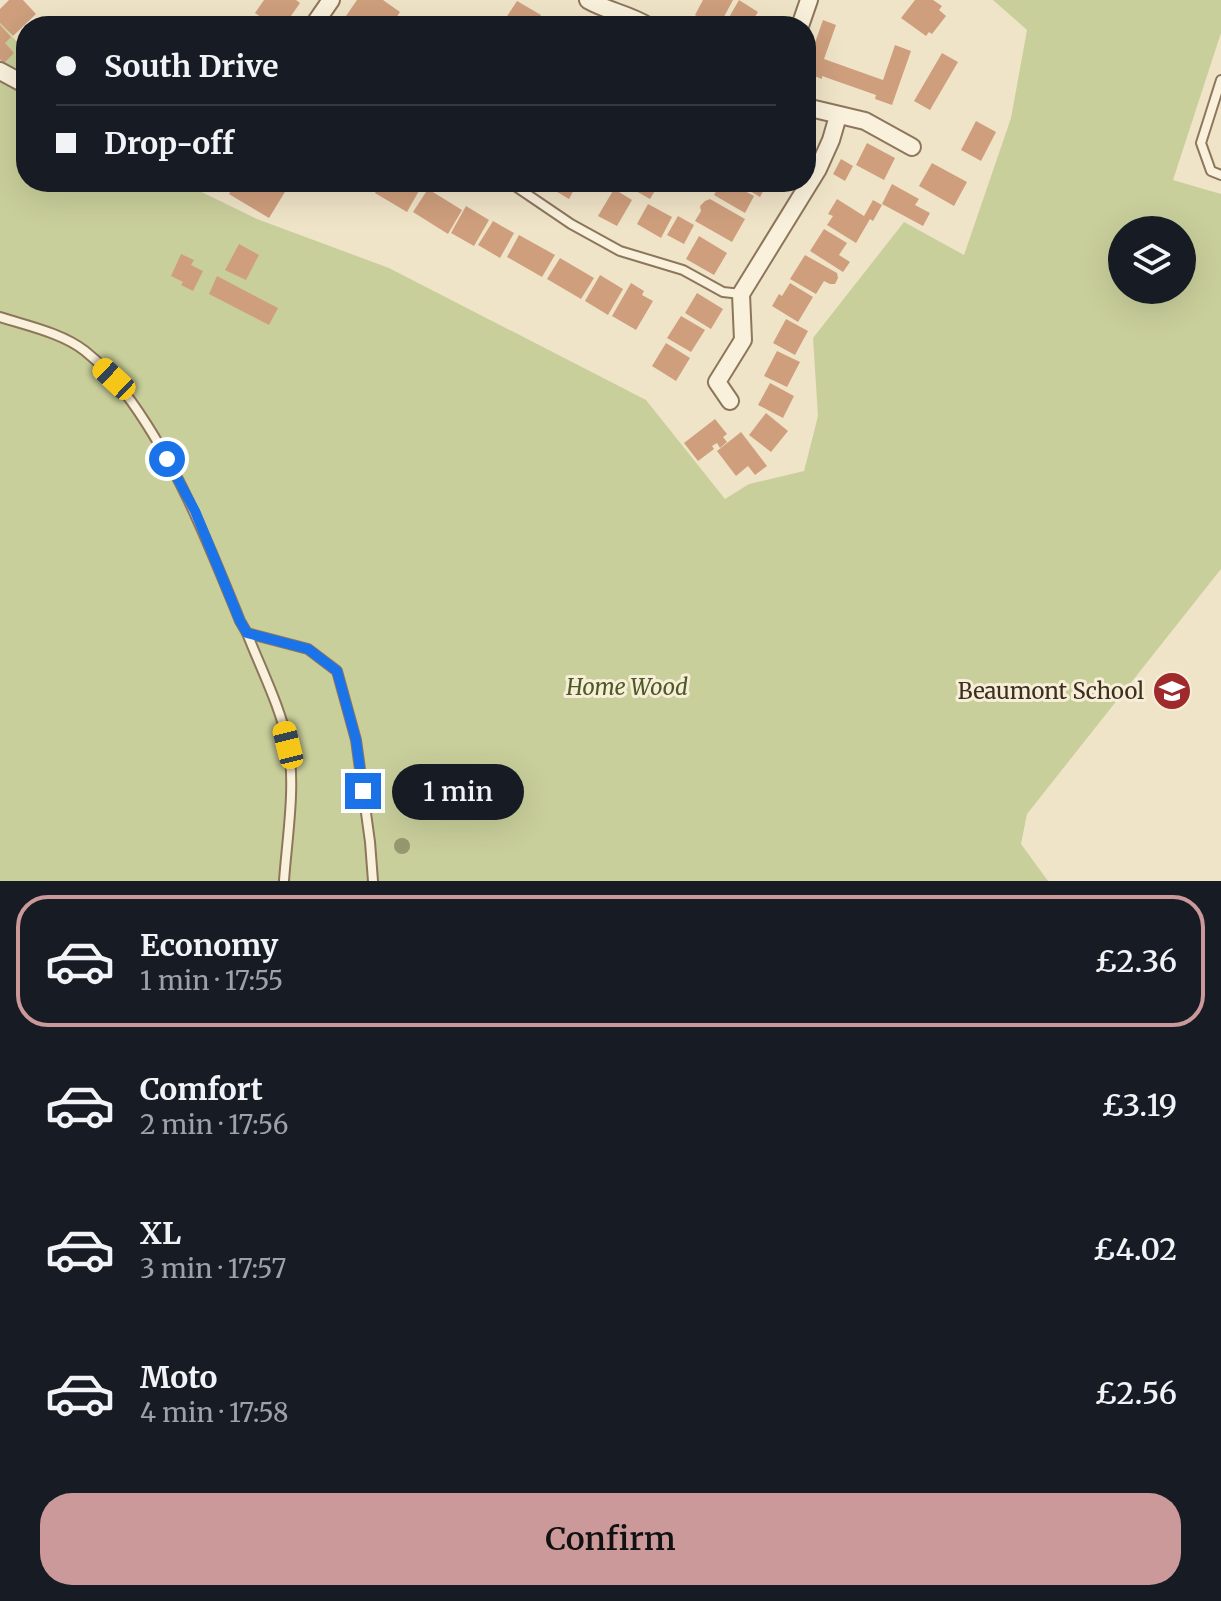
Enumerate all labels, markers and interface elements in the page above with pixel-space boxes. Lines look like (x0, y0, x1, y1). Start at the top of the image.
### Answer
text: South Drive (104, 47, 279, 85)
text: Drop-off (104, 124, 234, 162)
map controls (1108, 216, 1196, 304)
button: layers (1108, 216, 1196, 304)
car (88, 354, 140, 404)
route start (149, 441, 185, 477)
school or university icon: Beaumont School (1151, 670, 1193, 712)
park label: Home Wood (565, 673, 688, 701)
place label: Beaumont School (958, 677, 1144, 705)
car (271, 719, 305, 771)
callout: 1 min (391, 763, 523, 819)
route end (345, 773, 381, 809)
text: 1 min (423, 775, 493, 808)
icon: car (44, 925, 116, 997)
text: Economy (140, 926, 278, 964)
text: £2.36 (1095, 942, 1177, 980)
text: 1 min · 17:55 (140, 964, 283, 997)
icon: car (44, 1069, 116, 1141)
text: Comfort (140, 1070, 263, 1108)
text: £3.19 (1102, 1086, 1177, 1124)
text: 2 min · 17:56 (140, 1108, 288, 1141)
icon: car (44, 1213, 116, 1285)
text: XL (140, 1214, 181, 1252)
text: £4.02 (1093, 1230, 1177, 1268)
text: 3 min · 17:57 (140, 1252, 286, 1285)
icon: car (44, 1357, 116, 1429)
text: Moto (140, 1358, 218, 1396)
text: £2.56 (1095, 1374, 1177, 1412)
text: 4 min · 17:58 (140, 1396, 289, 1429)
button: Confirm (40, 1493, 1181, 1585)

